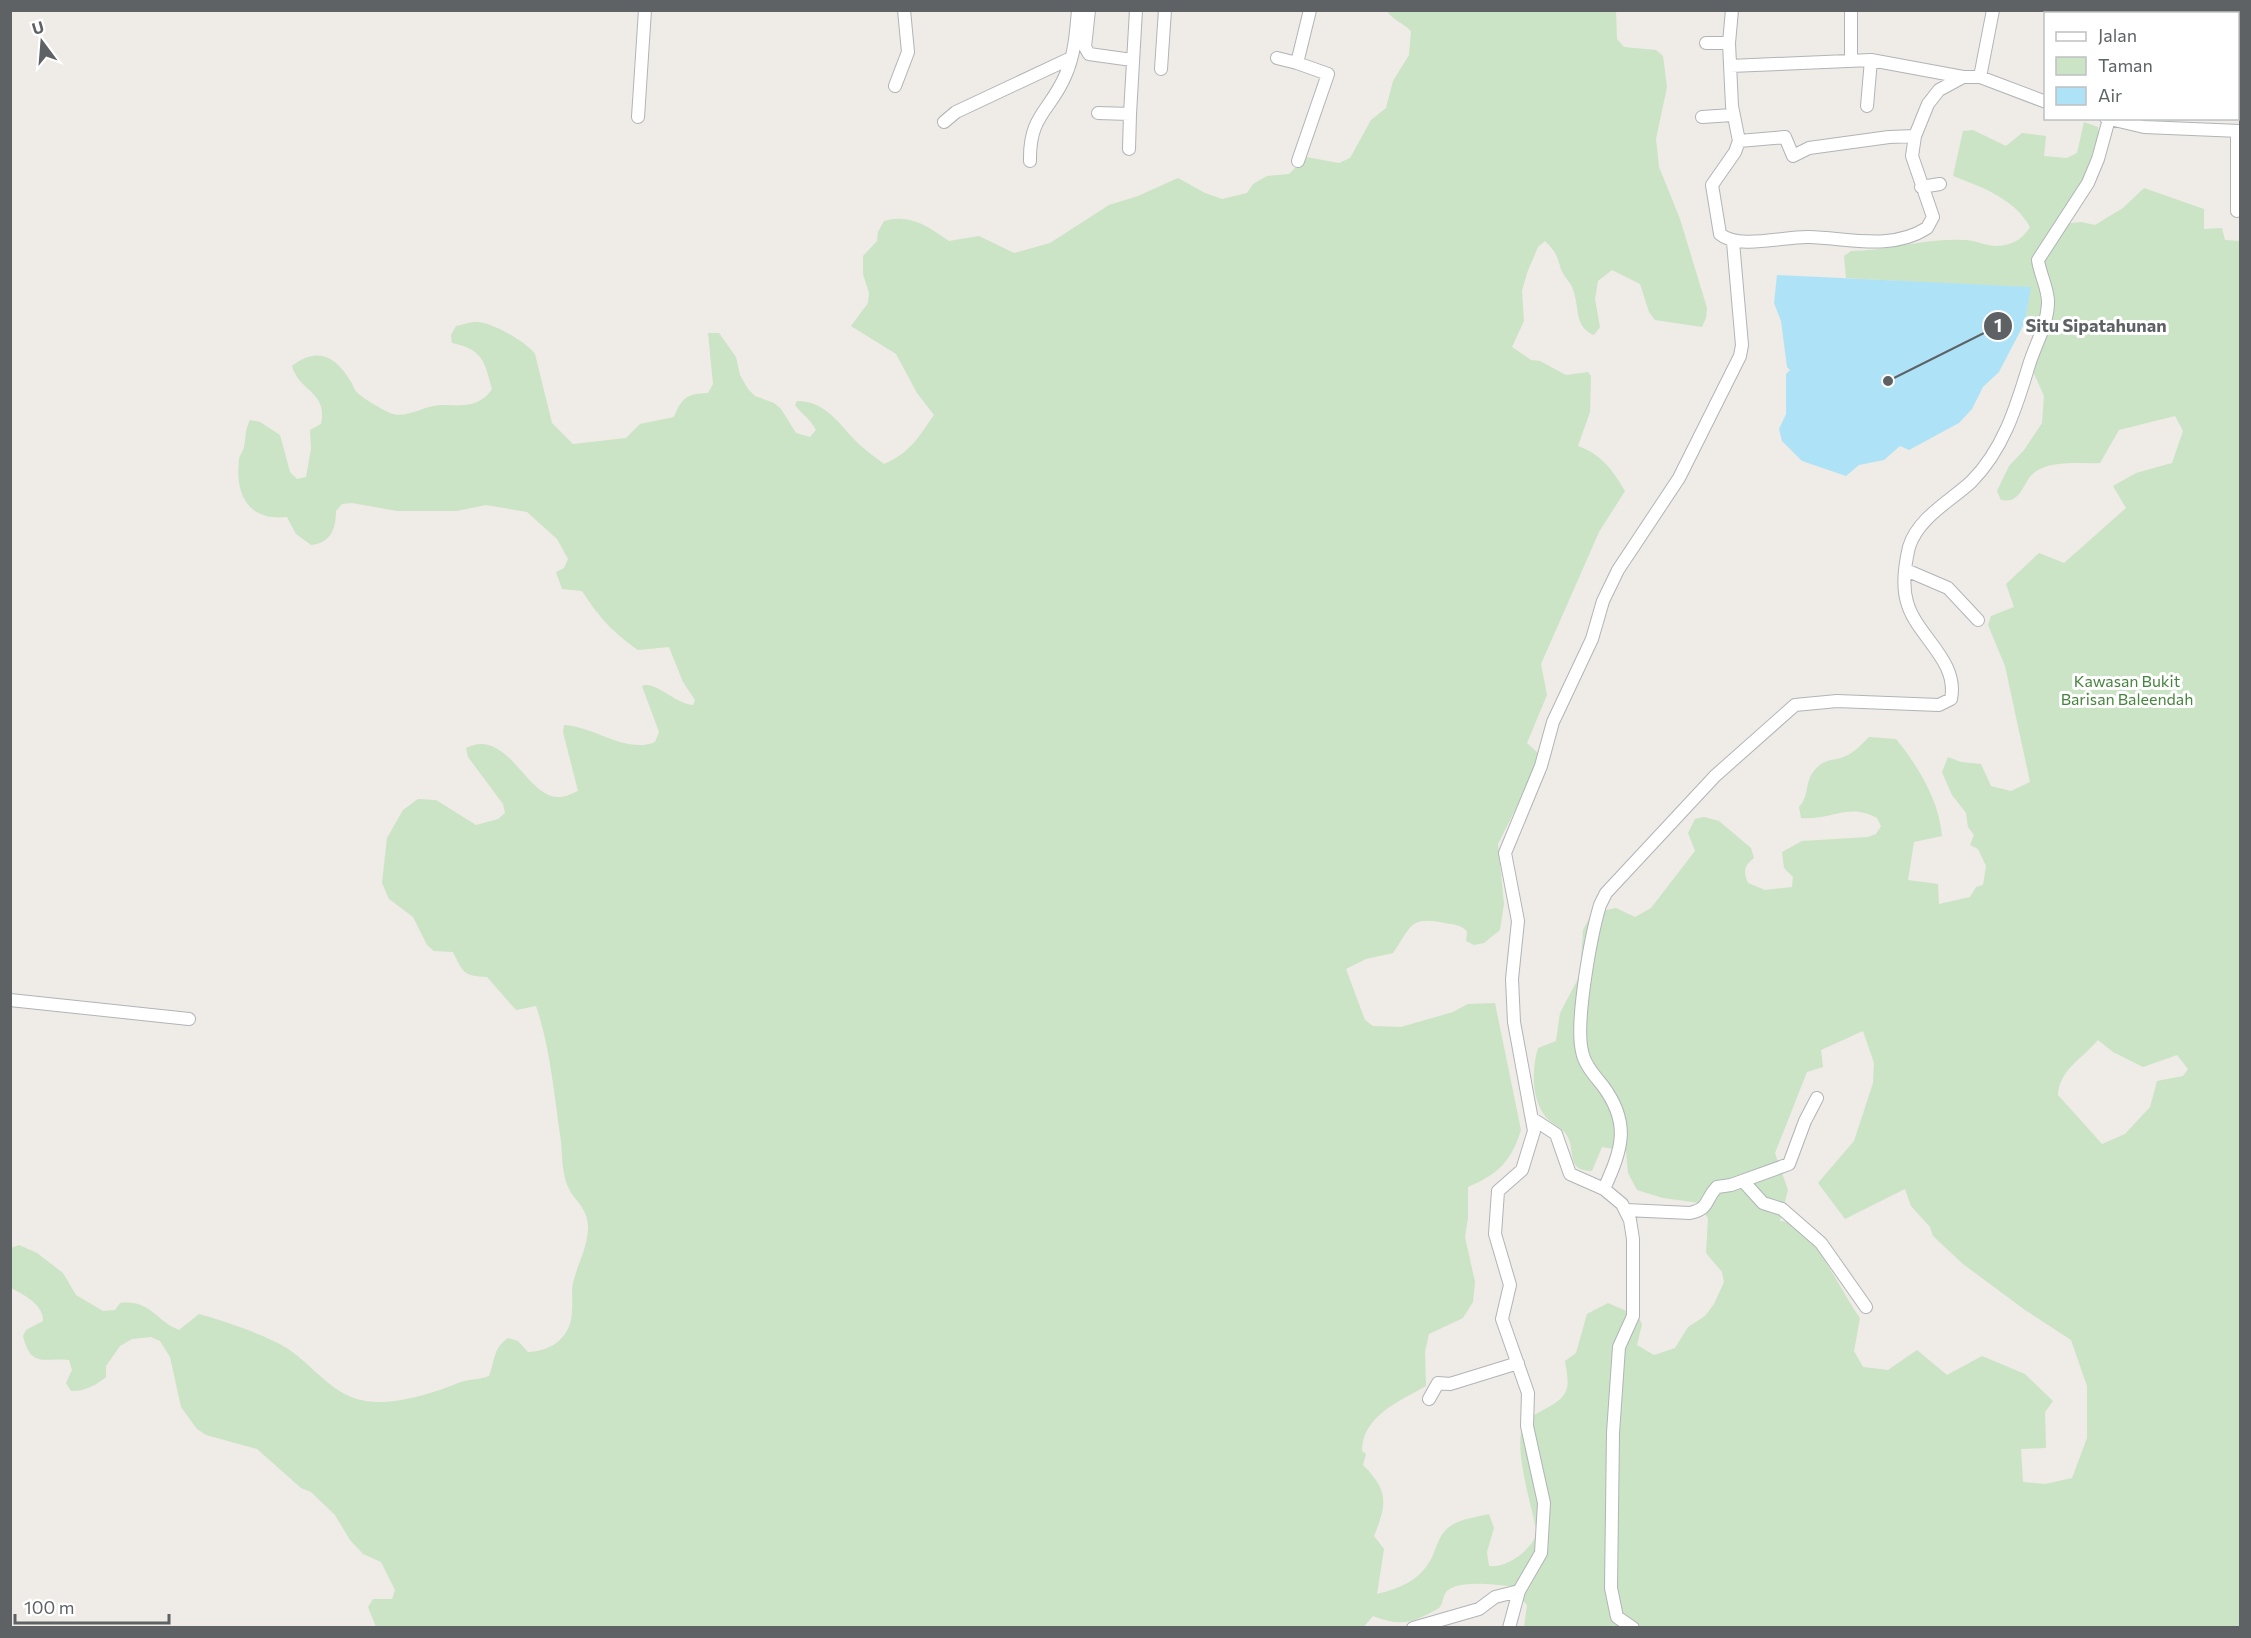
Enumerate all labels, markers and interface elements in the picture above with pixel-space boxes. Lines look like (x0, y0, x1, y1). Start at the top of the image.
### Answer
north arrow (12, 12, 72, 72)
legend (2044, 12, 2239, 120)
text: U (30, 16, 46, 38)
text: Jalan (2098, 24, 2137, 46)
text: Taman (2098, 54, 2153, 76)
text: Air (2098, 84, 2122, 106)
callout: Situ Sipatahunan (1983, 308, 2179, 344)
text: 1 (1994, 314, 2002, 336)
text: Situ Sipatahunan (2025, 314, 2167, 336)
park label: Kawasan Bukit Barisan Baleendah (2061, 671, 2193, 708)
scale bar (15, 1587, 170, 1625)
text: 100 m (24, 1596, 74, 1618)

